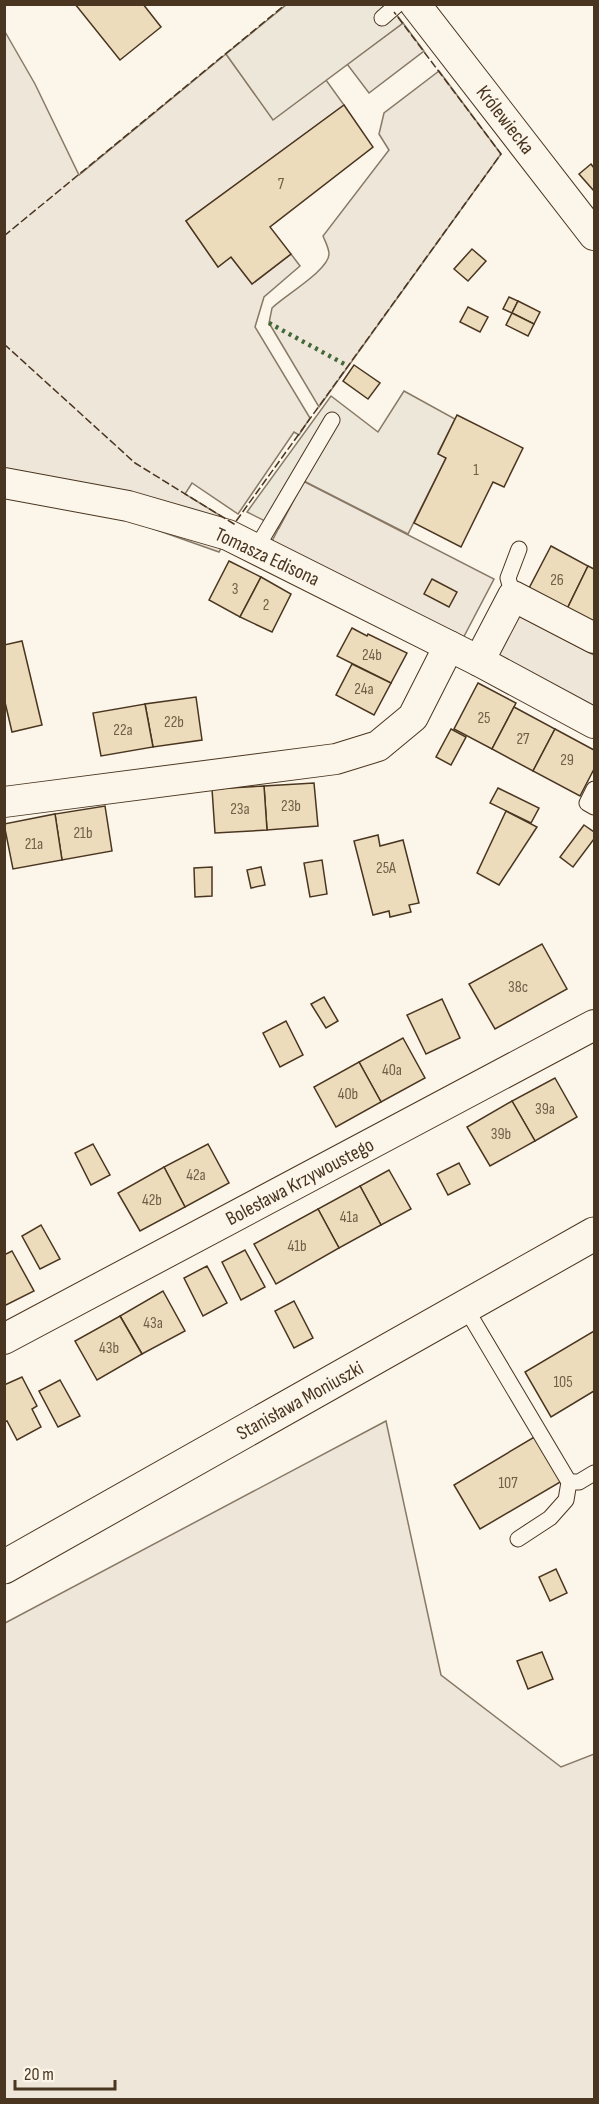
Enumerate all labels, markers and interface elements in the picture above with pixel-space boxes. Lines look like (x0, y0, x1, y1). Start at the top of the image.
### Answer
street label: Królewiecka (471, 81, 539, 159)
house number: 7 (278, 175, 285, 194)
house number: 1 (473, 461, 479, 480)
street label: Tomasza Edisona (211, 522, 323, 592)
house number: 26 (550, 571, 564, 590)
house number: 3 (232, 580, 238, 599)
house number: 2 (263, 596, 269, 615)
house number: 24b (362, 646, 382, 665)
house number: 24a (354, 680, 374, 699)
house number: 25 (477, 709, 491, 728)
house number: 22b (164, 713, 184, 732)
house number: 22a (113, 721, 133, 740)
house number: 27 (516, 730, 530, 749)
house number: 29 (560, 751, 574, 770)
house number: 23b (281, 797, 301, 816)
house number: 23a (230, 800, 250, 819)
house number: 21b (73, 824, 93, 843)
house number: 21a (25, 835, 43, 854)
house number: 25A (376, 859, 396, 878)
house number: 38c (508, 978, 528, 997)
house number: 40a (382, 1061, 402, 1080)
house number: 40b (338, 1085, 358, 1104)
house number: 39a (535, 1100, 555, 1119)
house number: 39b (491, 1125, 511, 1144)
street label: Bolesława Krzywoustego (222, 1133, 378, 1231)
house number: 42a (186, 1166, 206, 1185)
house number: 42b (142, 1191, 162, 1210)
house number: 41a (340, 1208, 358, 1227)
house number: 41b (287, 1237, 307, 1256)
house number: 43a (143, 1314, 163, 1333)
house number: 43b (99, 1339, 119, 1358)
street label: Stanisława Moniuszki (232, 1356, 368, 1446)
house number: 105 (553, 1373, 573, 1392)
house number: 107 (498, 1474, 518, 1493)
scale bar (15, 2053, 116, 2091)
text: 20 m (24, 2064, 54, 2085)

